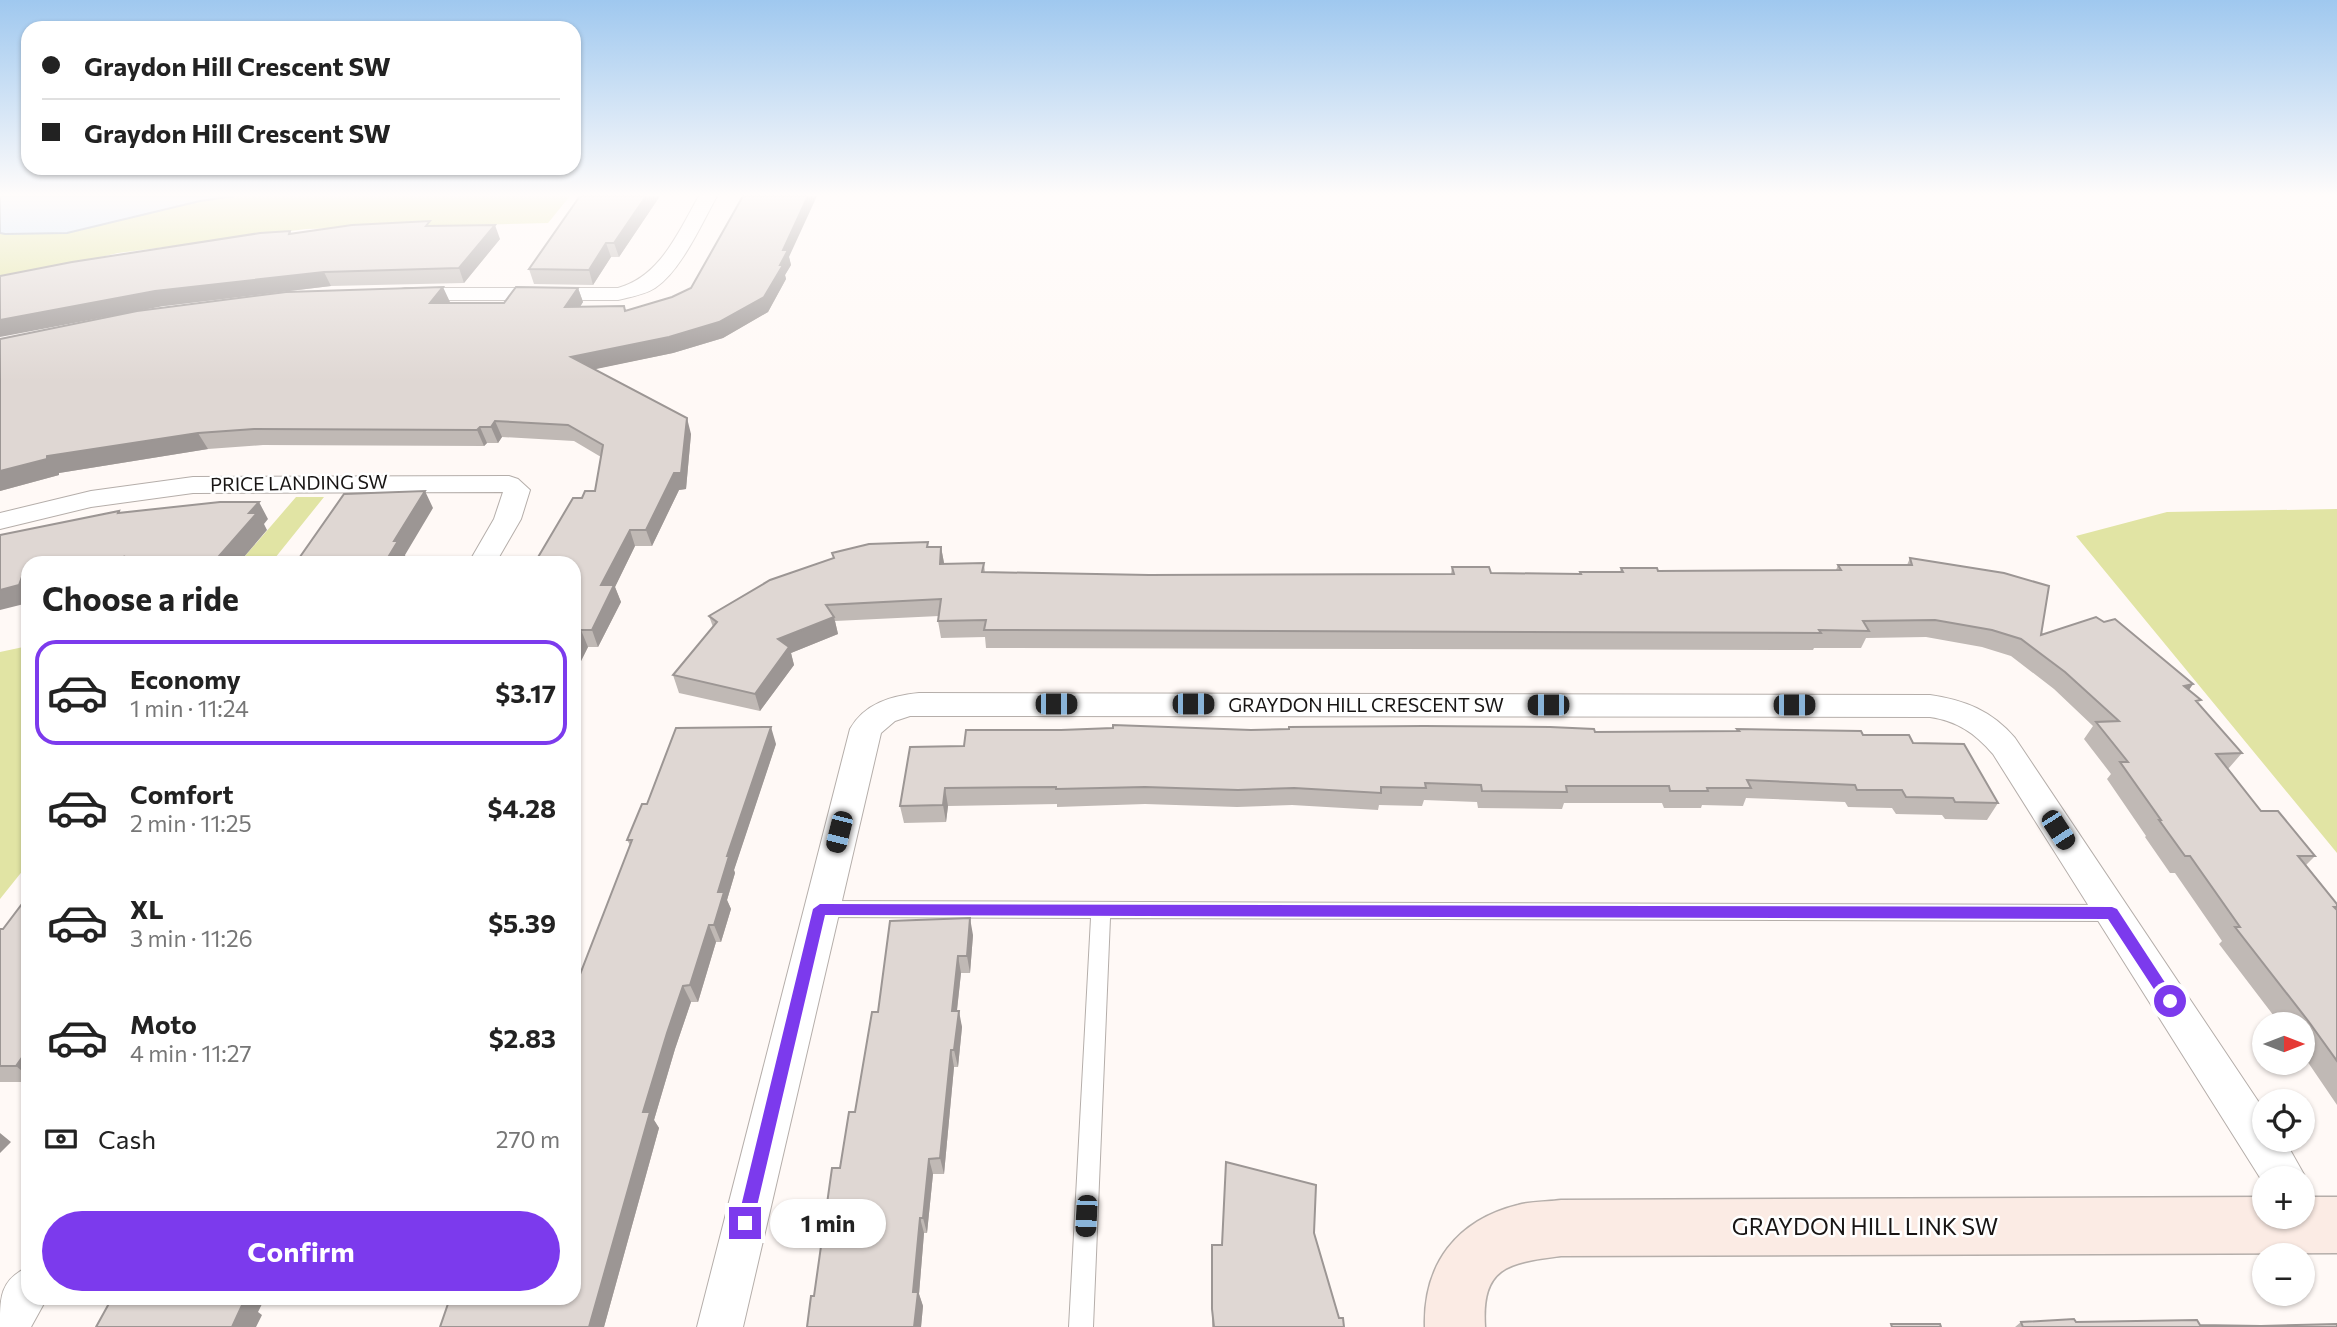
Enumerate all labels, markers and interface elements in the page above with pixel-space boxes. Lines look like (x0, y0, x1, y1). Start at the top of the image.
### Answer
text: Graydon Hill Crescent SW (84, 50, 391, 81)
text: Graydon Hill Crescent SW (84, 117, 391, 148)
street label: PRICE LANDING SW (210, 469, 388, 496)
text: Choose a ride (42, 578, 239, 618)
icon: car (46, 661, 109, 724)
text: Economy (130, 663, 241, 694)
text: $3.17 (495, 677, 556, 708)
street label: GRAYDON HILL CRESCENT SW (1228, 693, 1504, 716)
text: 1 min · 11:24 (130, 694, 249, 722)
car (1036, 694, 1078, 715)
car (1173, 694, 1215, 715)
car (1528, 695, 1570, 716)
car (1774, 695, 1816, 716)
icon: car (46, 776, 109, 839)
text: Comfort (130, 778, 233, 809)
text: $4.28 (488, 792, 556, 823)
car (2038, 807, 2079, 853)
text: 2 min · 11:25 (130, 809, 252, 837)
car (824, 809, 855, 855)
icon: car (46, 891, 109, 954)
text: XL (130, 893, 164, 924)
text: $5.39 (488, 907, 556, 938)
text: 3 min · 11:26 (130, 924, 253, 952)
route start (2154, 985, 2186, 1017)
icon: car (46, 1006, 109, 1069)
text: Moto (130, 1008, 197, 1039)
north arrow (2252, 1012, 2315, 1074)
map controls (2252, 1012, 2315, 1306)
text: $2.83 (489, 1022, 556, 1053)
text: 4 min · 11:27 (130, 1039, 252, 1067)
button: locate (2252, 1089, 2315, 1152)
icon: cash (42, 1120, 80, 1158)
text: Cash (98, 1123, 156, 1154)
text: 270 m (496, 1125, 560, 1153)
button: + (2252, 1166, 2315, 1229)
car (1075, 1194, 1098, 1238)
callout: 1 min (770, 1198, 885, 1248)
route end (729, 1207, 761, 1239)
text: 1 min (801, 1209, 855, 1237)
button: Confirm (42, 1211, 560, 1291)
street label: GRAYDON HILL LINK SW (1732, 1212, 1998, 1240)
button: − (2252, 1243, 2315, 1306)

